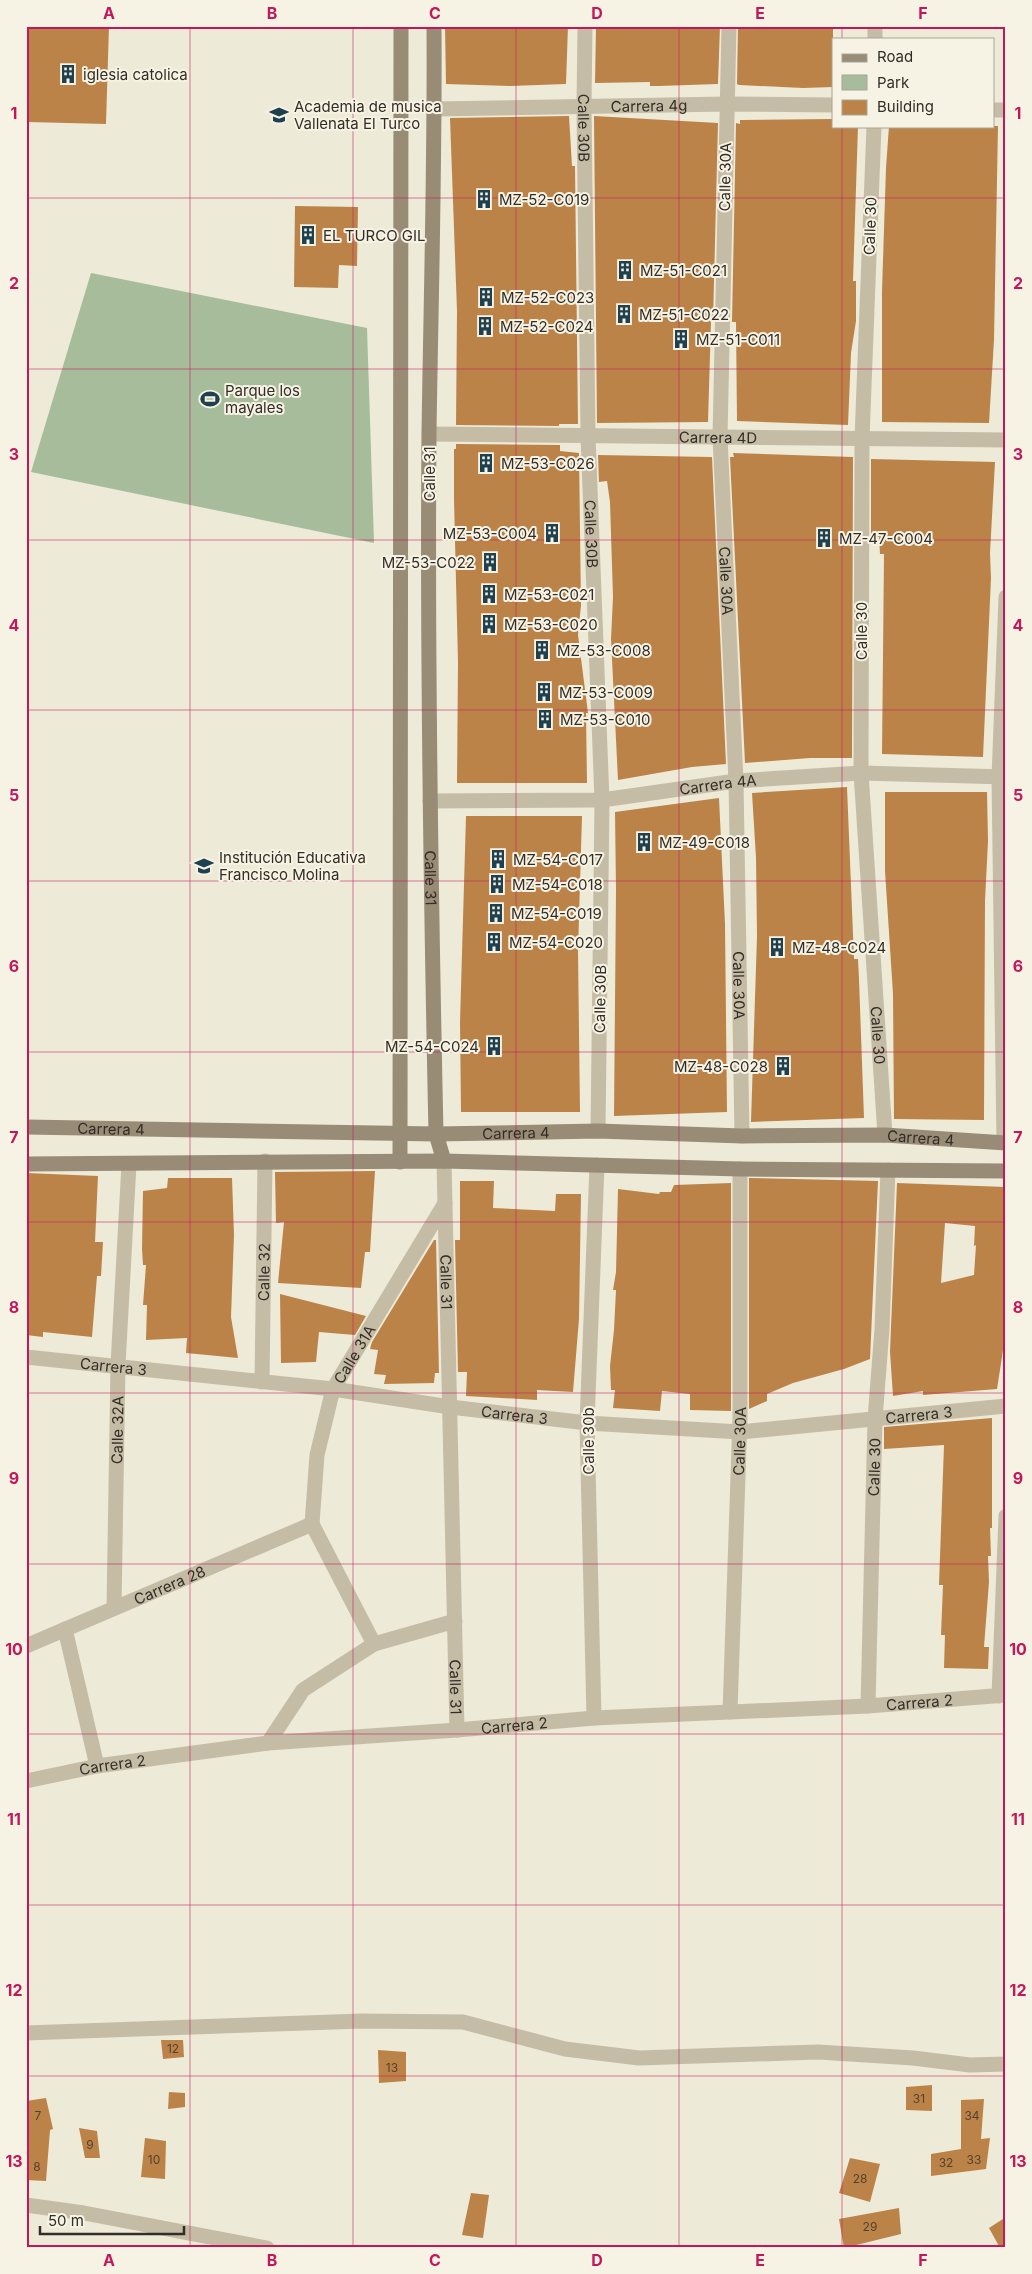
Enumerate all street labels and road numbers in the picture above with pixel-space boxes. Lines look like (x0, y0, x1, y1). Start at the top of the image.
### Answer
street label: Calle 30B (574, 94, 594, 162)
street label: Carrera 4g (610, 95, 687, 115)
street label: Calle 30A (715, 142, 735, 212)
street label: Calle 30 (859, 197, 881, 255)
street label: Carrera 4D (679, 427, 757, 447)
street label: Calle 31 (420, 447, 439, 501)
street label: Calle 30B (581, 499, 603, 568)
street label: Calle 30A (716, 546, 738, 616)
street label: Calle 30 (852, 602, 871, 660)
street label: Carrera 4A (678, 770, 757, 798)
street label: Calle 31 (421, 850, 441, 906)
street label: Calle 30A (729, 951, 750, 1020)
street label: Calle 30B (590, 965, 610, 1033)
street label: Calle 30 (867, 1005, 890, 1065)
street label: Carrera 4 (77, 1118, 145, 1139)
street label: Carrera 4 (482, 1122, 550, 1143)
street label: Carrera 4 (886, 1126, 955, 1149)
street label: Calle 32 (254, 1243, 273, 1301)
street label: Calle 31 (437, 1254, 457, 1310)
street label: Calle 31A (329, 1321, 379, 1387)
street label: Carrera 3 (79, 1353, 148, 1379)
street label: Calle 32A (107, 1396, 127, 1464)
street label: Carrera 3 (480, 1401, 549, 1428)
street label: Carrera 3 (885, 1402, 953, 1427)
street label: Calle 30b (579, 1407, 598, 1475)
street label: Calle 30A (729, 1407, 750, 1476)
street label: Calle 30 (864, 1438, 884, 1496)
street label: Carrera 28 (131, 1561, 208, 1608)
street label: Calle 31 (446, 1659, 466, 1715)
street label: Carrera 2 (885, 1690, 954, 1714)
street label: Carrera 2 (480, 1713, 548, 1737)
street label: Carrera 2 (77, 1750, 147, 1779)

